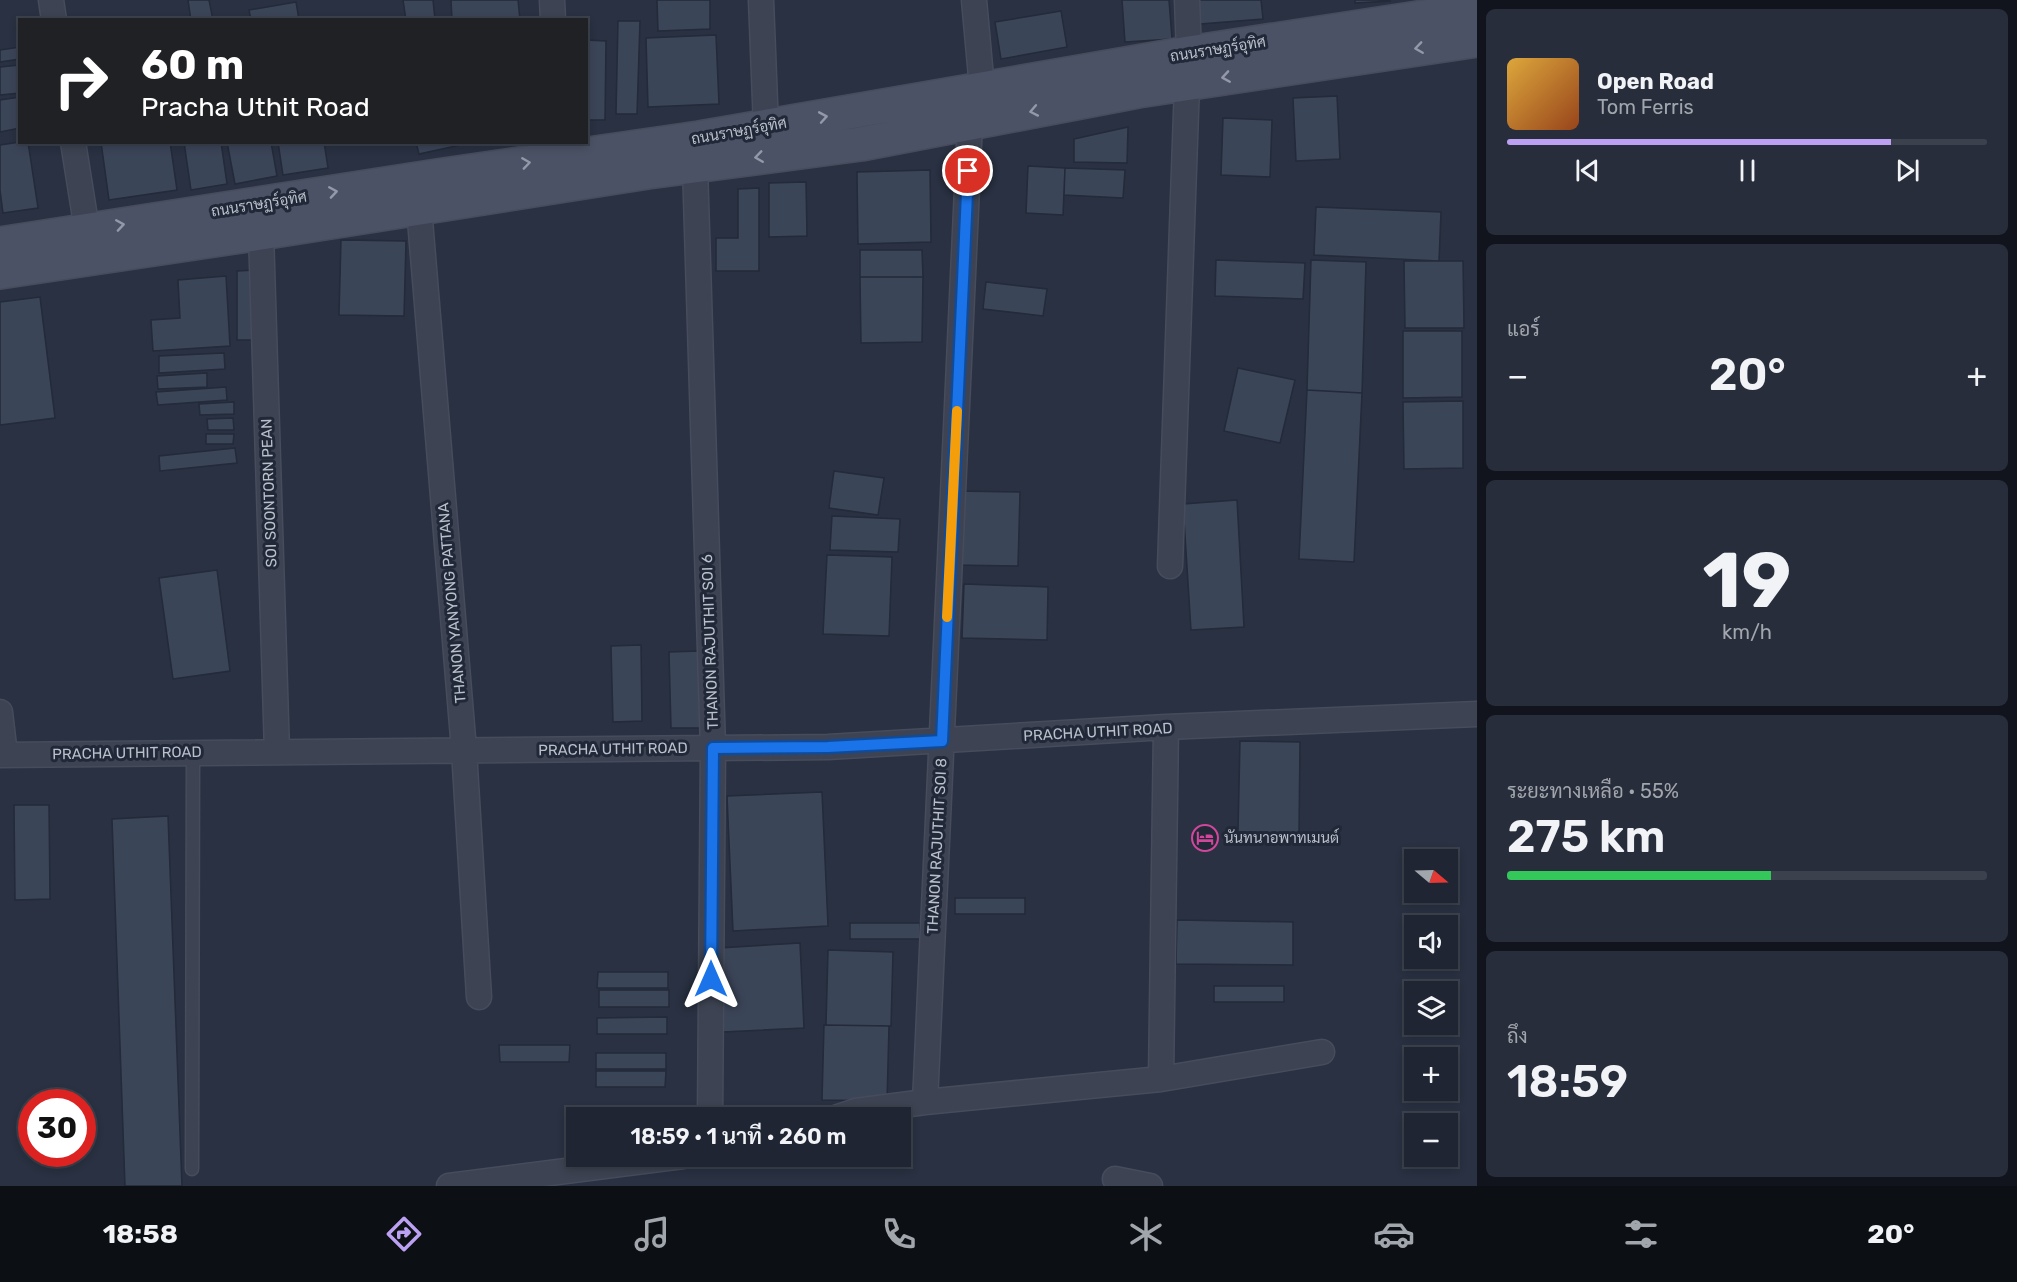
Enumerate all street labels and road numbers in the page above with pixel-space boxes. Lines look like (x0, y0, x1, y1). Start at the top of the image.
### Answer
street label: ถนนราษฏร์อุทิศ (1169, 32, 1267, 67)
street label: ถนนราษฏร์อุทิศ (690, 113, 789, 150)
street label: ถนนราษฏร์อุทิศ (210, 187, 308, 222)
street label: SOI SOONTORN PEAN (257, 418, 281, 568)
street label: THANON YANYONG PATTANA (434, 502, 470, 704)
street label: THANON RAJUTHIT SOI 6 (698, 554, 722, 730)
street label: PRACHA UTHIT ROAD (1023, 719, 1173, 745)
street label: PRACHA UTHIT ROAD (538, 739, 688, 759)
street label: PRACHA UTHIT ROAD (52, 743, 202, 763)
street label: THANON RAJUTHIT SOI 8 (923, 758, 951, 934)

